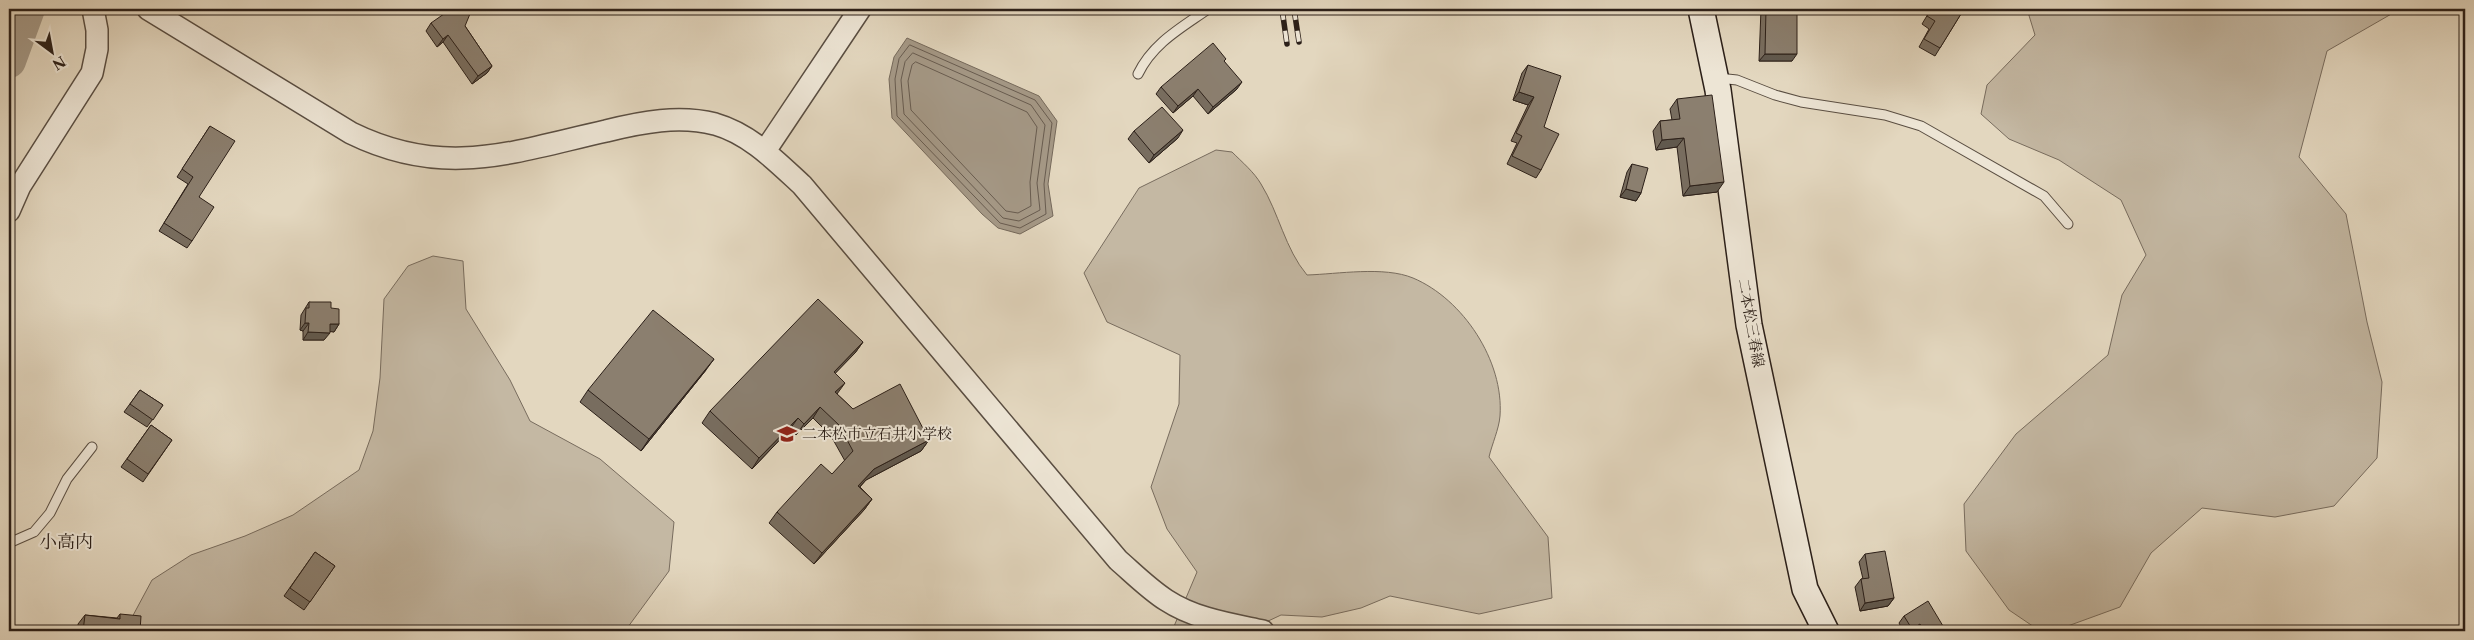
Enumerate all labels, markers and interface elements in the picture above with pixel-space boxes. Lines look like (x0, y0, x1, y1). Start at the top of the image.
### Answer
north arrow (28, 28, 78, 78)
text: N (49, 52, 69, 74)
street label: 二本松三春線 (1734, 277, 1769, 369)
school or university icon: 二本松市立石井小学校 (776, 423, 798, 445)
place label: 二本松市立石井小学校 (802, 424, 952, 443)
district label: 小高内 (39, 531, 93, 553)

